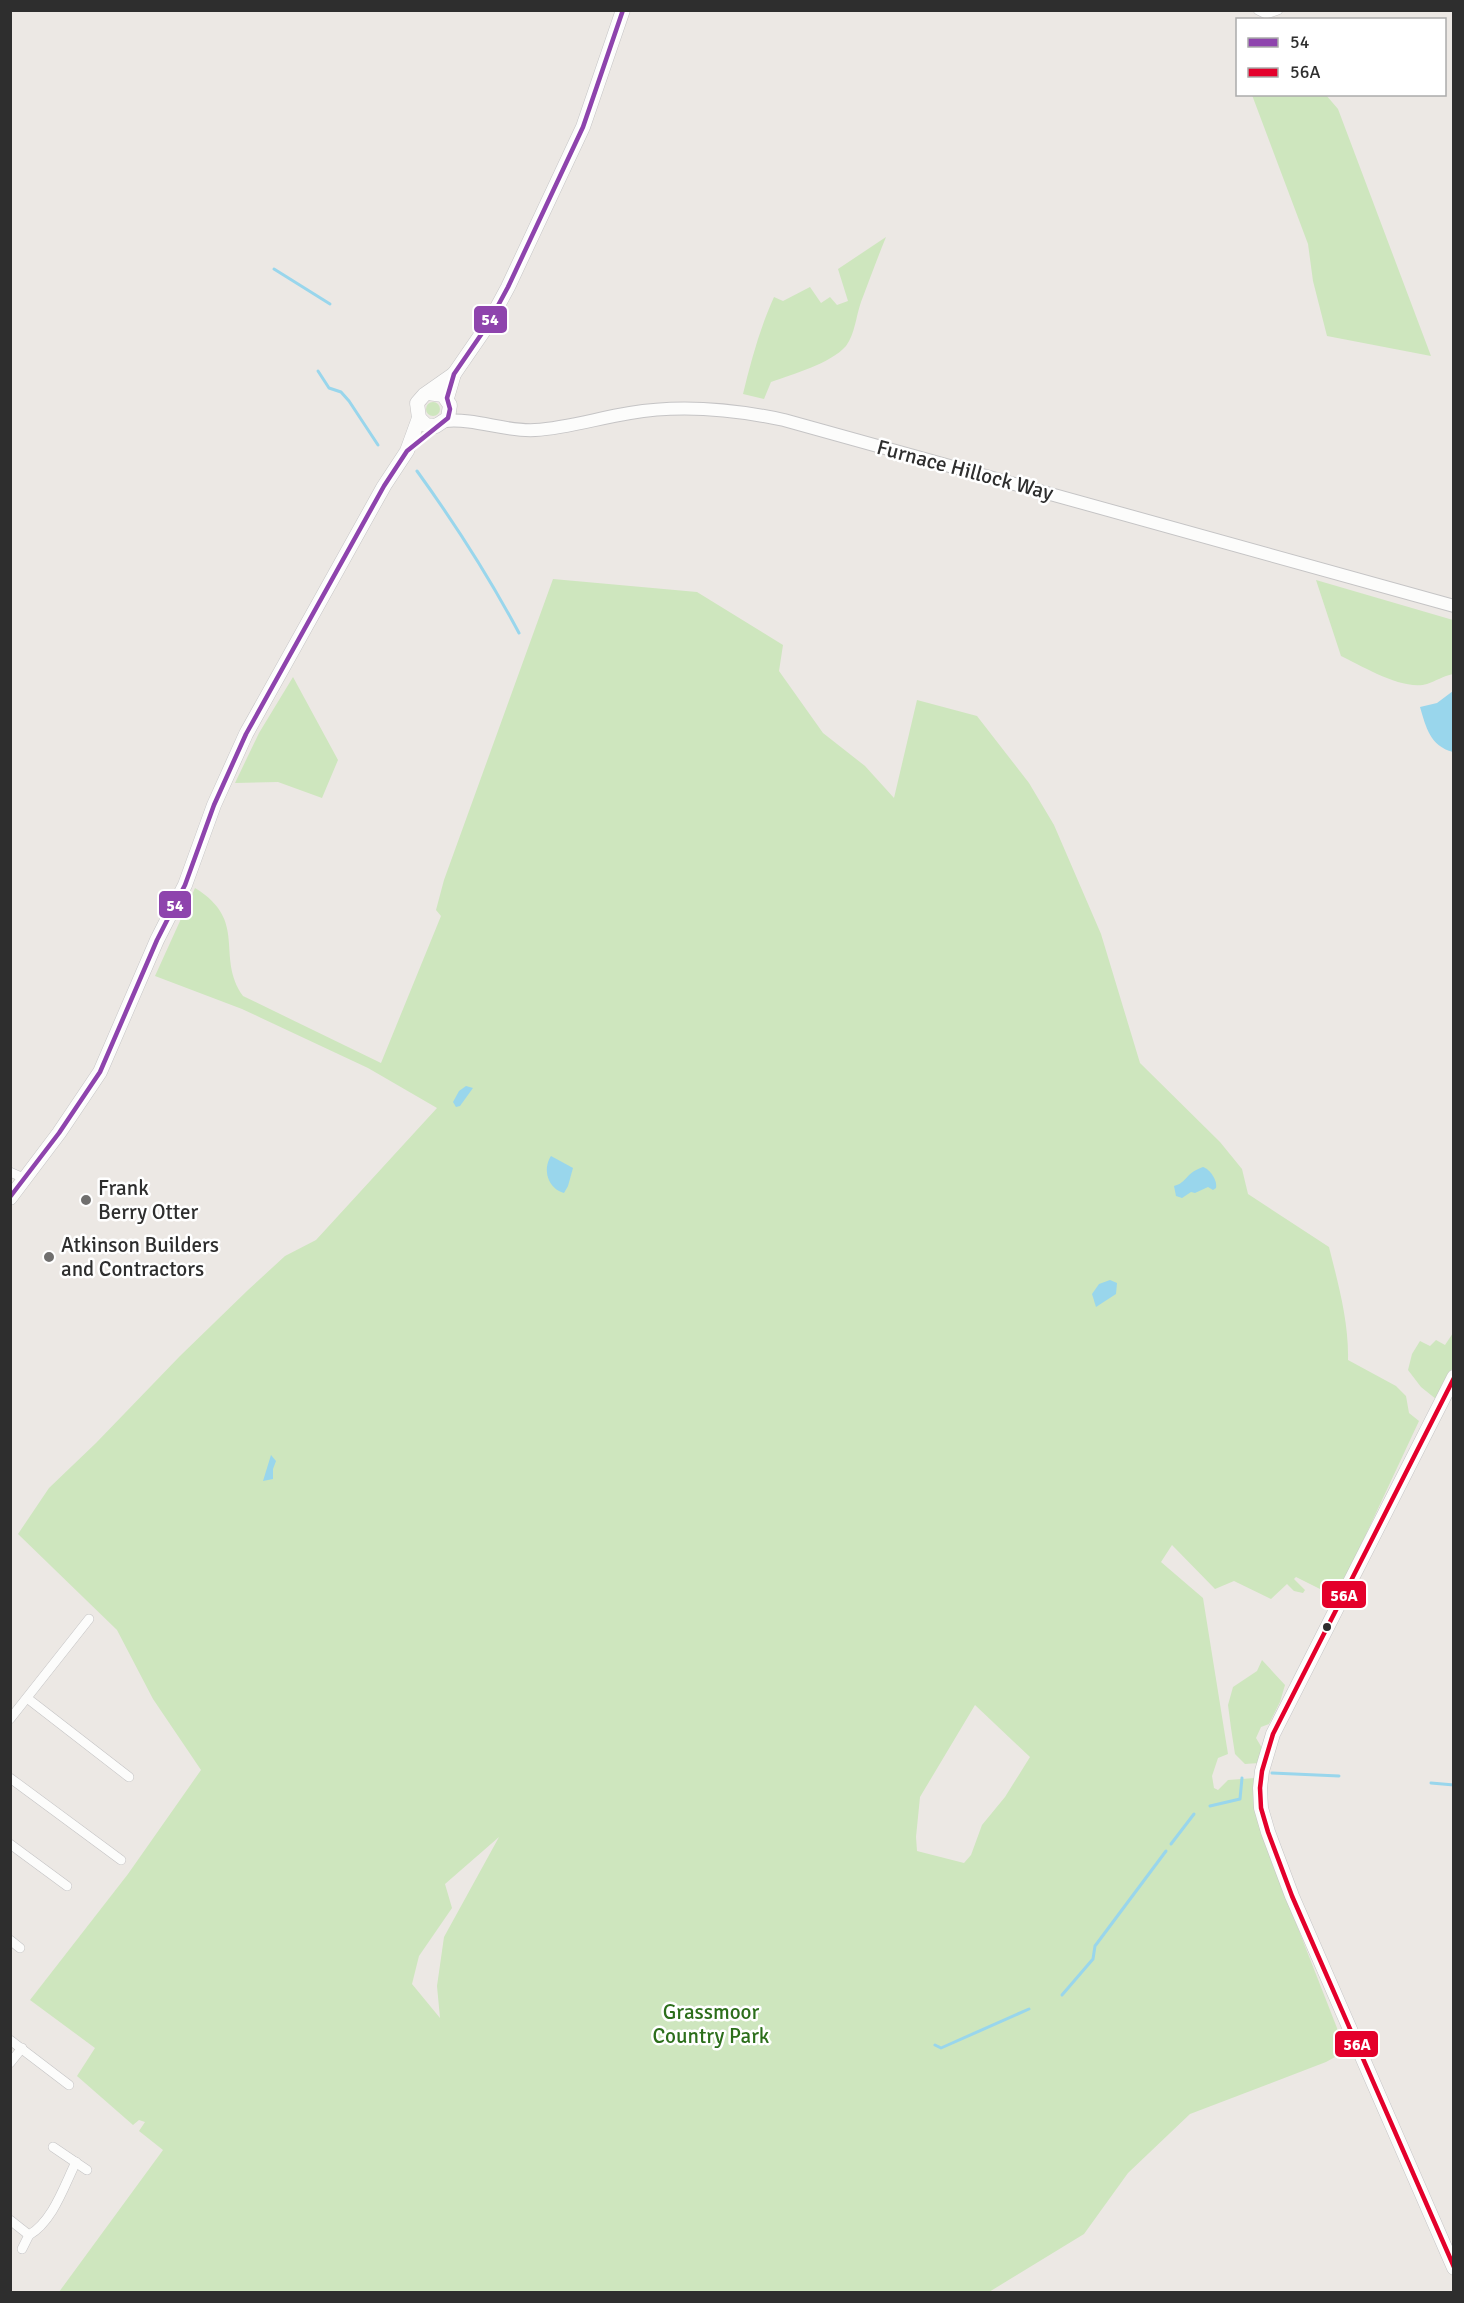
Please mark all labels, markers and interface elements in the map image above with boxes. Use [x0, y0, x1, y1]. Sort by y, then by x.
legend [1236, 18, 1446, 96]
text: 54 [1290, 31, 1310, 53]
text: 56A [1290, 61, 1320, 83]
line badge: 54 [473, 305, 508, 334]
text: 54 [481, 310, 499, 330]
street label: Furnace Hillock Way [874, 434, 1056, 506]
line badge: 54 [158, 890, 192, 919]
text: 54 [166, 896, 184, 916]
place label: Frank Berry Otter [98, 1175, 198, 1225]
marker: Frank Berry Otter [79, 1193, 93, 1207]
place label: Atkinson Builders and Contractors [61, 1232, 219, 1282]
marker: Atkinson Builders and Contractors [42, 1250, 56, 1264]
line badge: 56A [1321, 1580, 1367, 1609]
text: 56A [1330, 1586, 1359, 1606]
unlabelled marker [1321, 1621, 1333, 1633]
park label: Grassmoor Country Park [653, 1999, 770, 2049]
line badge: 56A [1334, 2030, 1379, 2058]
text: 56A [1343, 2035, 1372, 2055]

